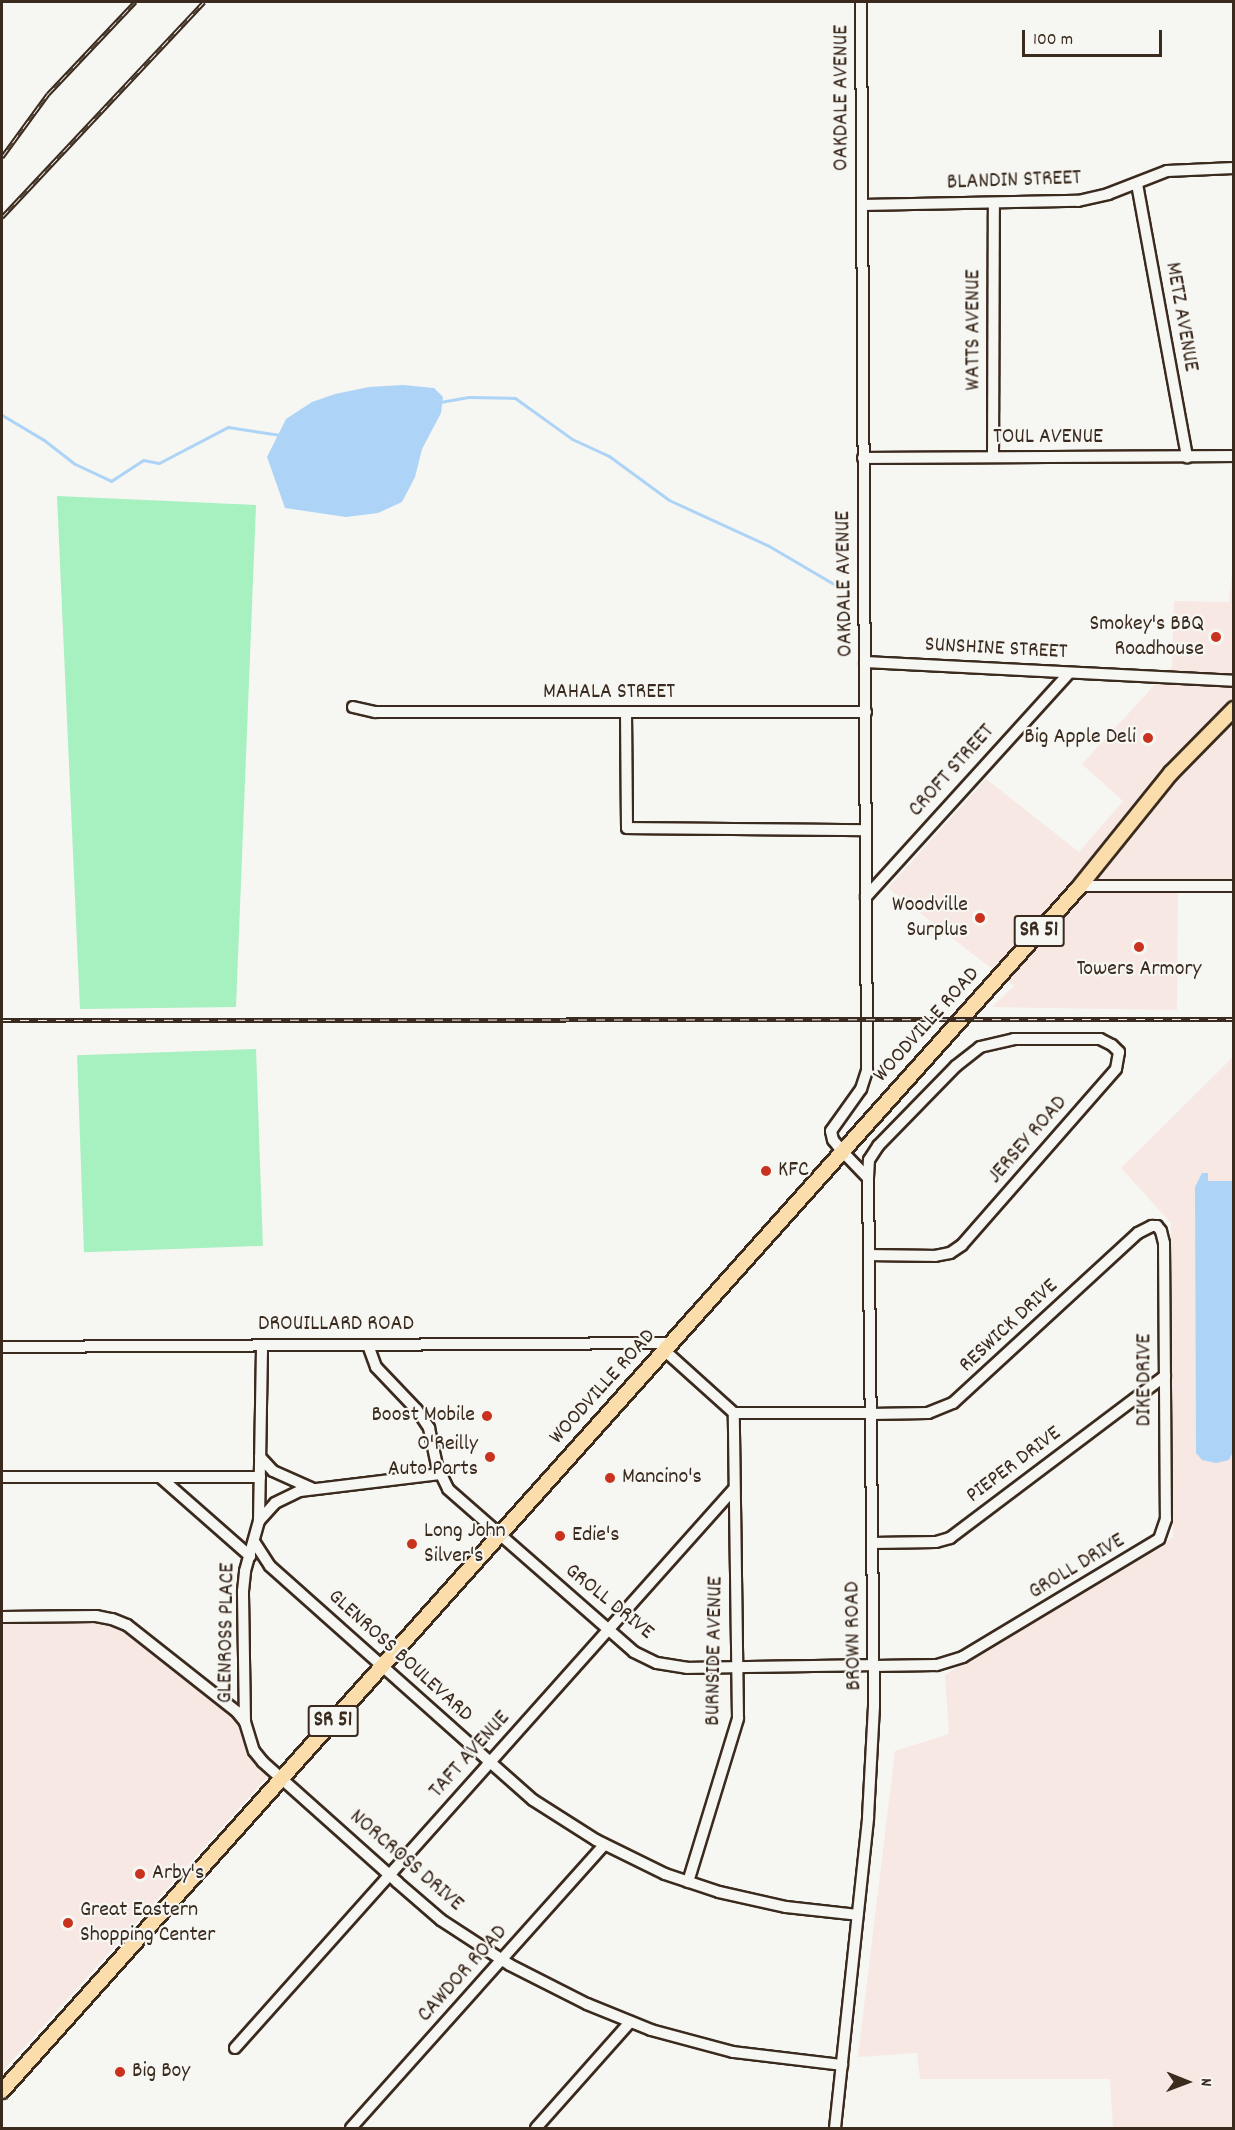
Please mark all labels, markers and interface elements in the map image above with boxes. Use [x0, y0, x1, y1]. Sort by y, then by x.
scale bar [1025, 18, 1164, 56]
street label: OAKDALE AVENUE [829, 25, 855, 171]
text: 100 m [1033, 28, 1073, 53]
street label: BLANDIN STREET [946, 165, 1082, 197]
street label: METZ AVENUE [1158, 260, 1204, 374]
street label: WATTS AVENUE [961, 269, 987, 391]
street label: TOUL AVENUE [993, 425, 1103, 451]
street label: OAKDALE AVENUE [831, 511, 859, 657]
place label: Smokey's BBQ Roadhouse [1089, 611, 1204, 662]
marker: Smokey's BBQ Roadhouse [1209, 630, 1223, 644]
street label: SUNSHINE STREET [924, 632, 1068, 666]
street label: MAHALA STREET [543, 680, 675, 706]
street label: CROFT STREET [903, 719, 1001, 823]
place label: Big Apple Deli [1024, 725, 1136, 751]
marker: Big Apple Deli [1141, 731, 1155, 745]
place label: Woodville Surplus [892, 892, 968, 944]
marker: Woodville Surplus [973, 911, 987, 925]
road number: SR 51 [1014, 913, 1064, 949]
marker: Towers Armory [1132, 940, 1146, 954]
place label: Towers Armory [1076, 957, 1202, 983]
street label: WOODVILLE ROAD [868, 962, 986, 1088]
street label: JERSEY ROAD [983, 1091, 1073, 1189]
place label: KFC [778, 1158, 809, 1184]
marker: KFC [759, 1164, 773, 1178]
street label: RESWICK DRIVE [954, 1274, 1064, 1378]
street label: DROUILLARD ROAD [258, 1312, 414, 1338]
street label: WOODVILLE ROAD [544, 1324, 662, 1450]
street label: DIKE DRIVE [1132, 1334, 1158, 1426]
place label: Boost Mobile [371, 1403, 475, 1429]
marker: Boost Mobile [480, 1409, 494, 1423]
street label: PIEPER DRIVE [961, 1421, 1067, 1509]
place label: O'Reilly Auto Parts [388, 1431, 478, 1482]
marker: O'Reilly Auto Parts [483, 1450, 497, 1464]
place label: Mancino's [622, 1465, 702, 1491]
marker: Mancino's [603, 1471, 617, 1485]
place label: Long John Silver's [424, 1518, 506, 1570]
place label: Edie's [572, 1523, 620, 1549]
street label: GROLL DRIVE [1024, 1528, 1130, 1606]
marker: Edie's [553, 1529, 567, 1543]
marker: Long John Silver's [405, 1537, 419, 1551]
street label: GROLL DRIVE [559, 1558, 659, 1646]
street label: GLENROSS PLACE [213, 1562, 241, 1704]
street label: BURNSIDE AVENUE [700, 1576, 730, 1726]
street label: BROWN ROAD [840, 1581, 868, 1691]
street label: GLENROSS BOULEVARD [322, 1584, 478, 1728]
road number: SR 51 [308, 1703, 358, 1739]
street label: TAFT AVENUE [424, 1706, 516, 1804]
street label: NORCROSS DRIVE [344, 1804, 468, 1918]
place label: Arby's [152, 1861, 204, 1887]
marker: Arby's [133, 1867, 147, 1881]
place label: Great Eastern Shopping Center [80, 1897, 215, 1948]
marker: Great Eastern Shopping Center [61, 1916, 75, 1930]
street label: CAWDOR ROAD [412, 1920, 514, 2028]
north arrow [1157, 2052, 1217, 2112]
place label: Big Boy [132, 2059, 190, 2085]
marker: Big Boy [113, 2065, 127, 2079]
text: N [1194, 2078, 1217, 2086]

